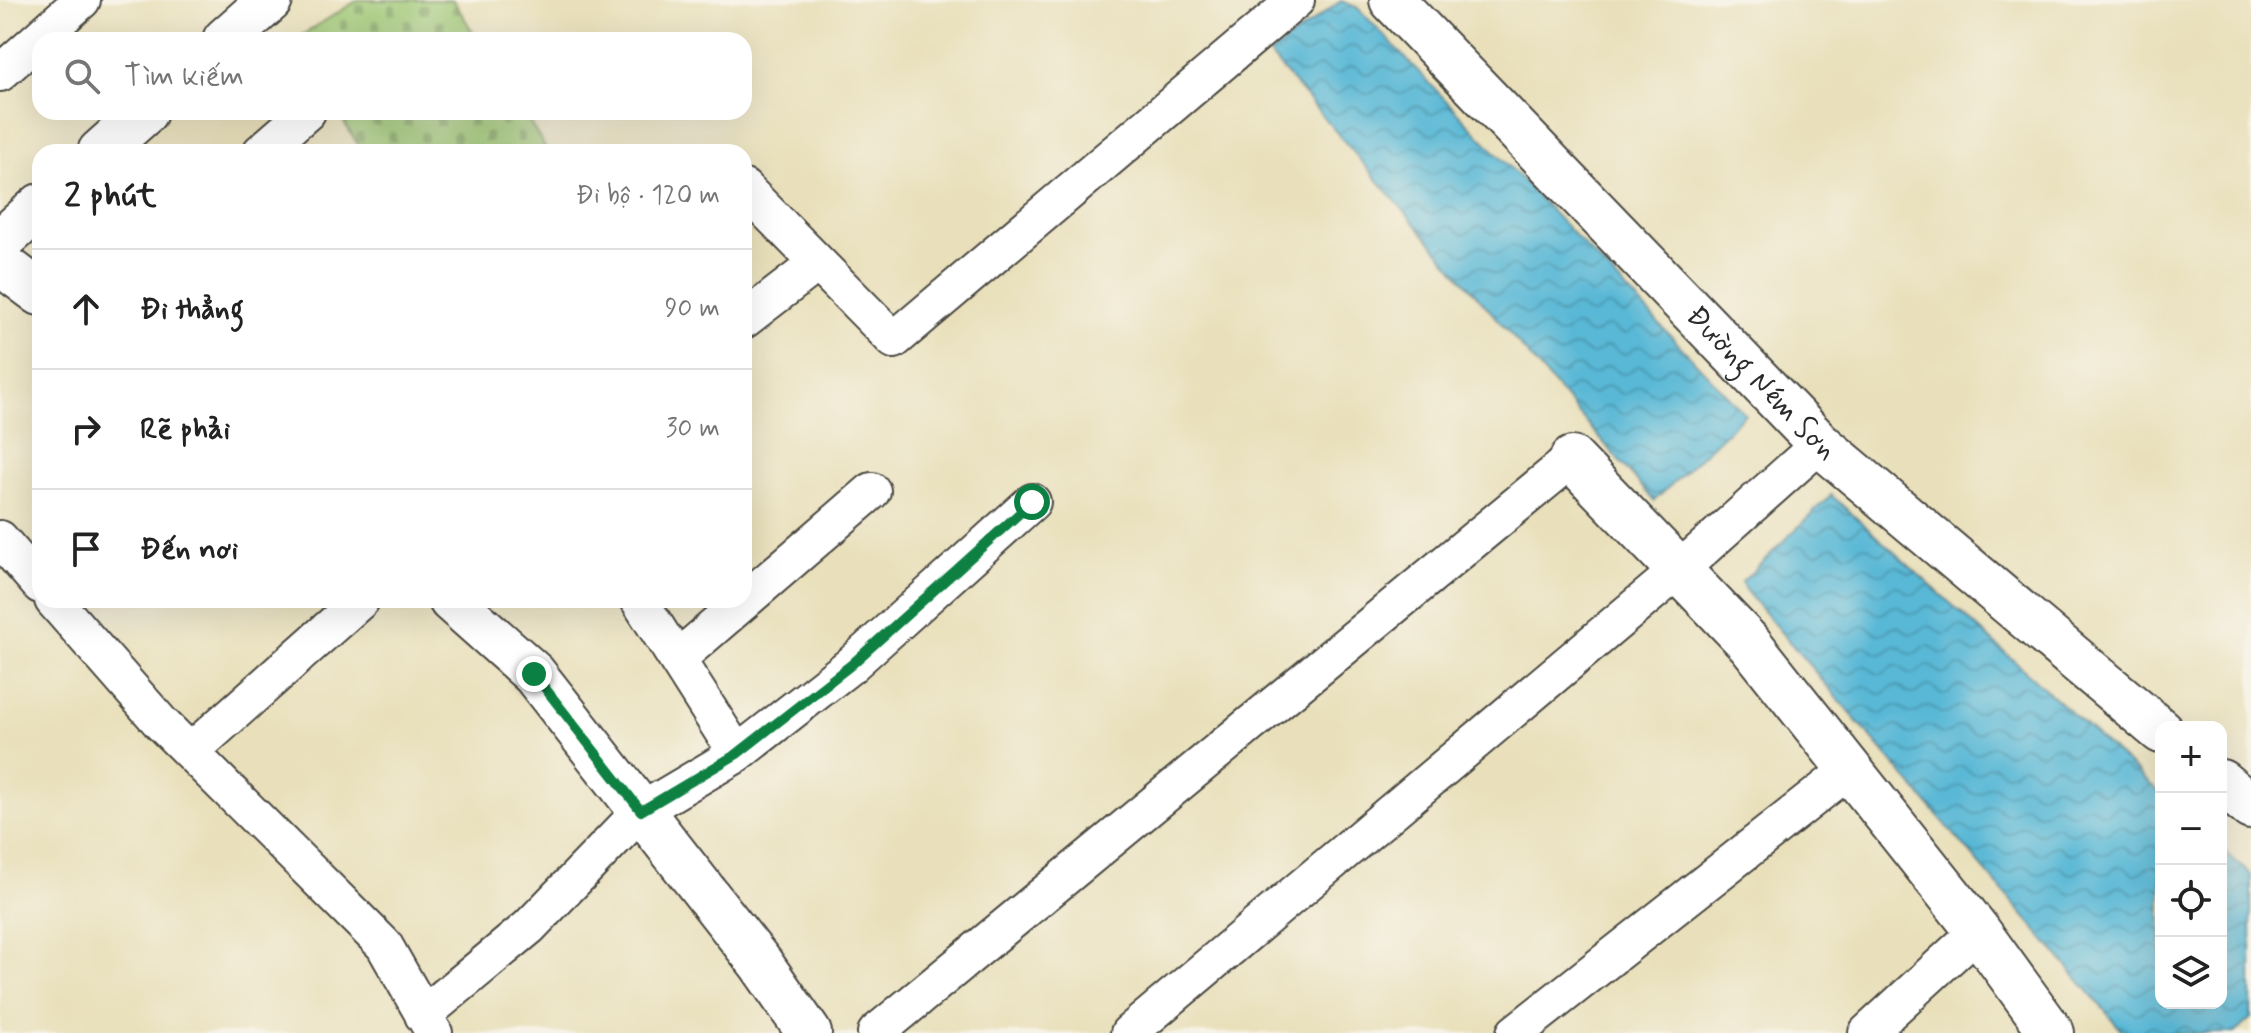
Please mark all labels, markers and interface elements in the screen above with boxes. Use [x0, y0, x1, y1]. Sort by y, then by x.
search box [32, 32, 752, 120]
icon: search [60, 54, 104, 98]
text: Tìm kiếm [124, 57, 244, 96]
text: 2 phút [64, 174, 157, 219]
text: Đi bộ · 120 m [576, 179, 720, 213]
icon: ahead [64, 287, 108, 331]
text: Đi thẳng [140, 290, 244, 329]
text: 90 m [665, 292, 720, 326]
street label: Đường Ném Sơn [1677, 297, 1845, 469]
icon: right [64, 407, 108, 451]
text: Rẽ phải [140, 410, 230, 449]
text: 30 m [666, 412, 720, 446]
route start [1014, 484, 1050, 520]
icon: arrive [64, 527, 108, 571]
text: Đến nơi [140, 530, 238, 569]
route end [516, 656, 552, 692]
map controls [2155, 721, 2227, 1009]
button: + [2155, 721, 2227, 793]
button: − [2155, 793, 2227, 865]
button: locate [2155, 865, 2227, 937]
button: layers [2155, 937, 2227, 1009]

